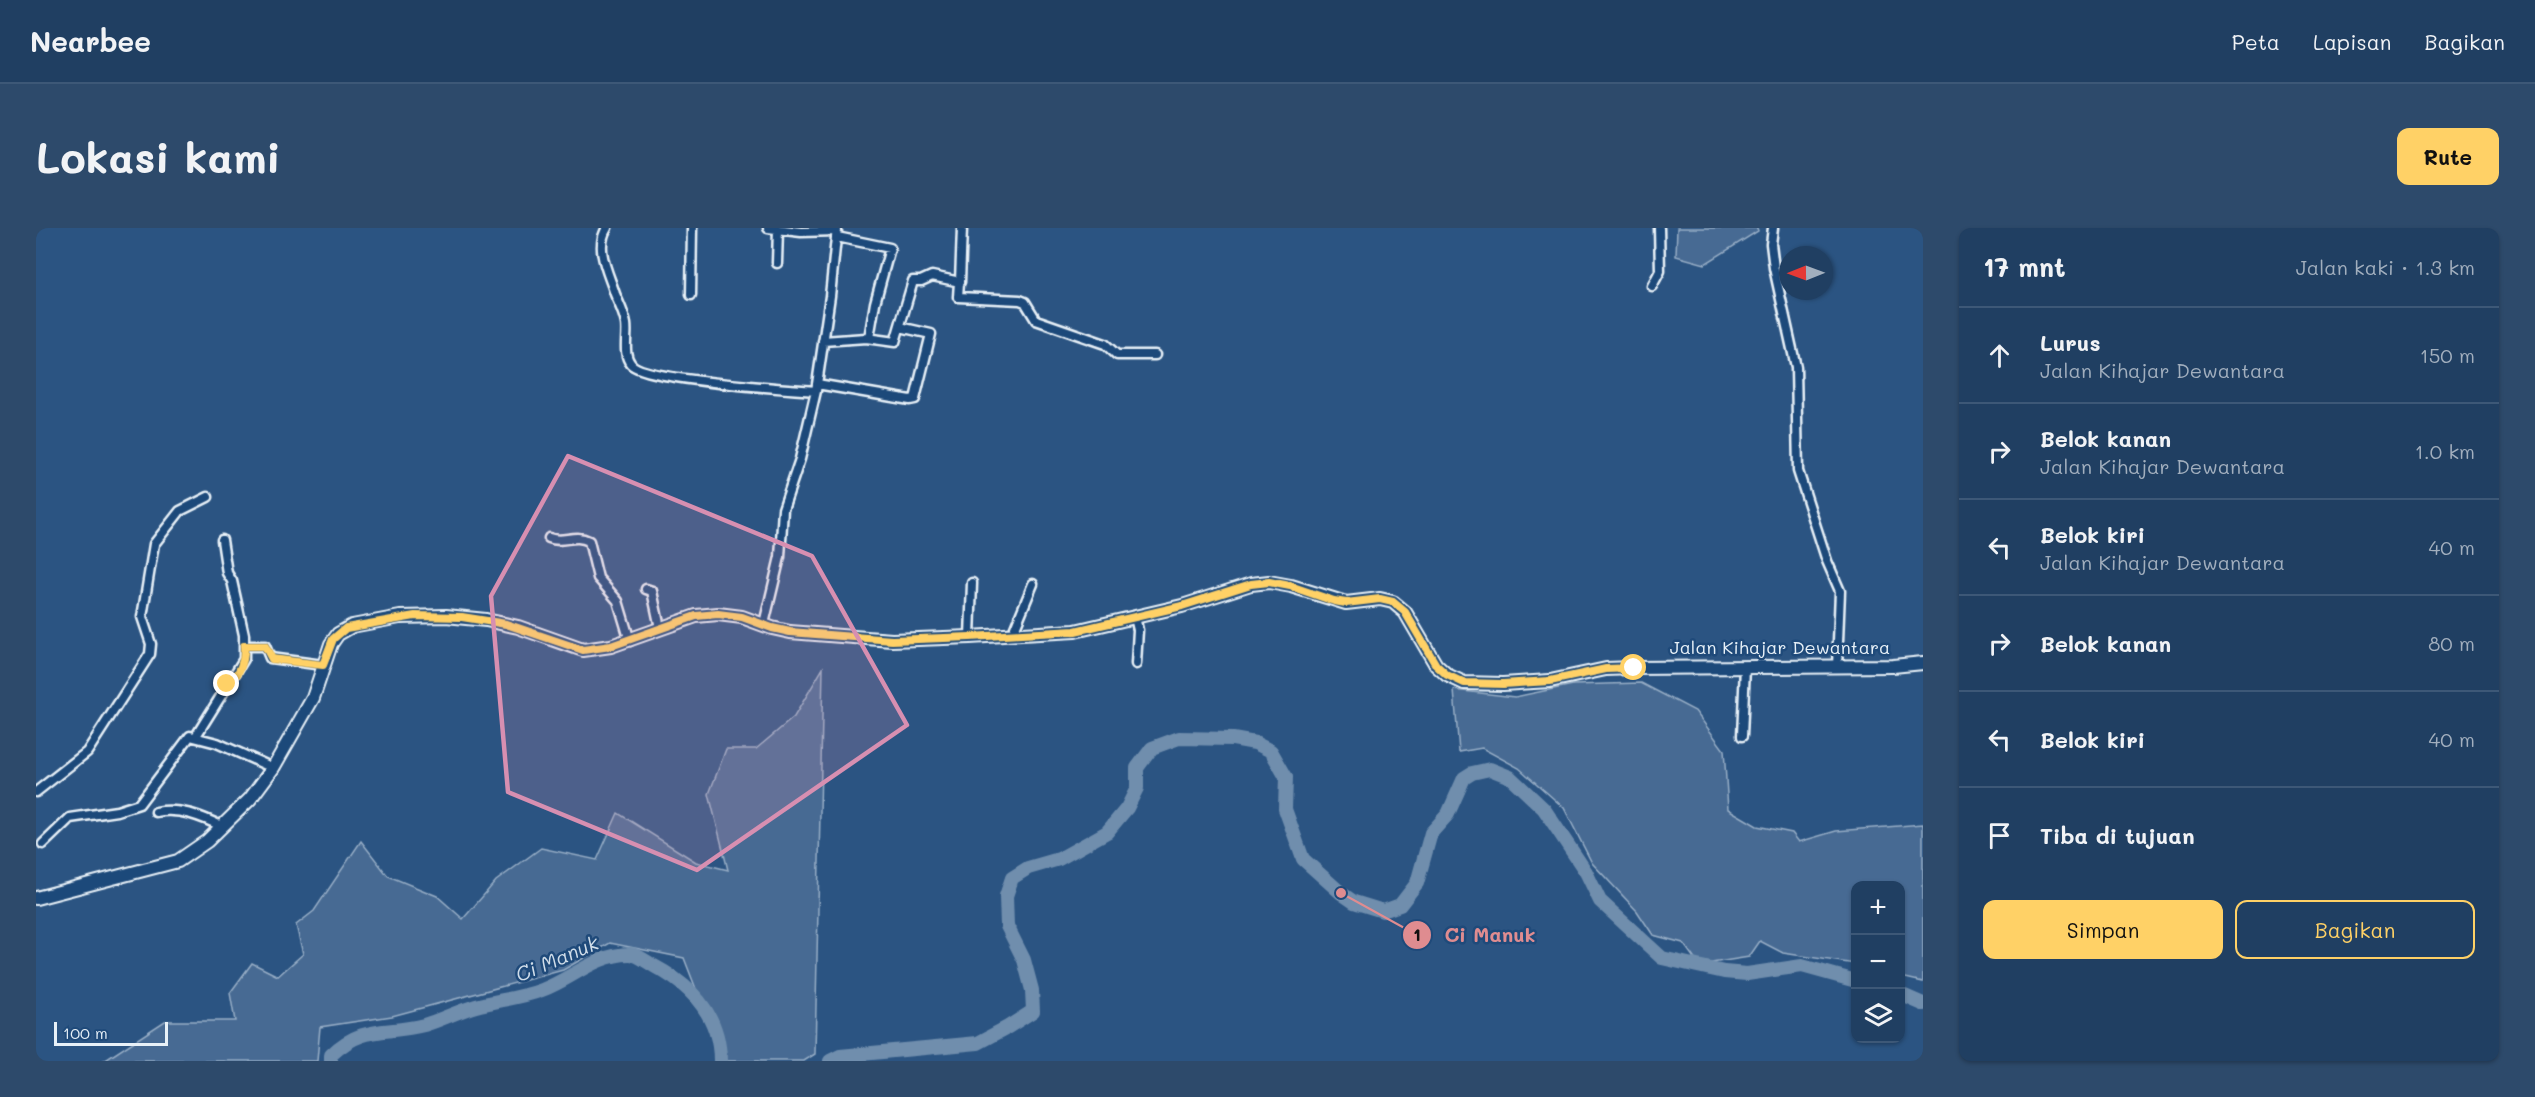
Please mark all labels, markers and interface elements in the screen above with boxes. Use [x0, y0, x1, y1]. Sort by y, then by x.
text: Nearbee [30, 23, 151, 59]
text: Peta [2232, 28, 2280, 55]
text: Lapisan [2313, 28, 2391, 55]
text: Bagikan [2424, 28, 2505, 55]
button: Rute [2397, 128, 2499, 185]
text: Lokasi kami [36, 129, 281, 184]
north arrow [1779, 246, 1833, 300]
text: 17 mnt [1983, 250, 2065, 284]
text: Jalan kaki · 1.3 km [2296, 254, 2475, 280]
text: Lurus [2040, 328, 2101, 357]
icon: ahead [1983, 339, 2016, 372]
text: 150 m [2420, 342, 2475, 368]
text: Jalan Kihajar Dewantara [2040, 357, 2285, 383]
text: Belok kanan [2040, 424, 2171, 453]
icon: right [1983, 435, 2016, 468]
text: 1.0 km [2415, 438, 2475, 464]
text: Jalan Kihajar Dewantara [2040, 453, 2285, 479]
text: Belok kiri [2040, 520, 2145, 549]
icon: left [1983, 531, 2016, 564]
text: 40 m [2429, 534, 2475, 560]
text: Jalan Kihajar Dewantara [2040, 549, 2285, 575]
icon: right [1983, 627, 2016, 660]
text: Belok kanan [2040, 629, 2171, 658]
text: 80 m [2428, 630, 2475, 656]
street label: Jalan Kihajar Dewantara [1670, 635, 1890, 659]
route start [1620, 654, 1646, 680]
route end [213, 670, 239, 696]
icon: left [1983, 723, 2016, 756]
text: Belok kiri [2040, 725, 2145, 754]
text: 40 m [2429, 726, 2475, 752]
icon: arrive [1983, 819, 2016, 852]
text: Tiba di tujuan [2040, 821, 2195, 850]
map controls [1851, 881, 1905, 1043]
button: + [1851, 881, 1905, 935]
button: Simpan [1983, 900, 2223, 959]
button: Bagikan [2235, 900, 2475, 959]
callout: Ci Manuk [1402, 916, 1547, 954]
text: Ci Manuk [1445, 921, 1535, 947]
text: 1 [1413, 922, 1421, 946]
water label: Ci Manuk [511, 929, 602, 987]
button: − [1851, 935, 1905, 989]
button: layers [1851, 989, 1905, 1043]
scale bar [54, 1019, 168, 1046]
text: 100 m [63, 1022, 108, 1043]

